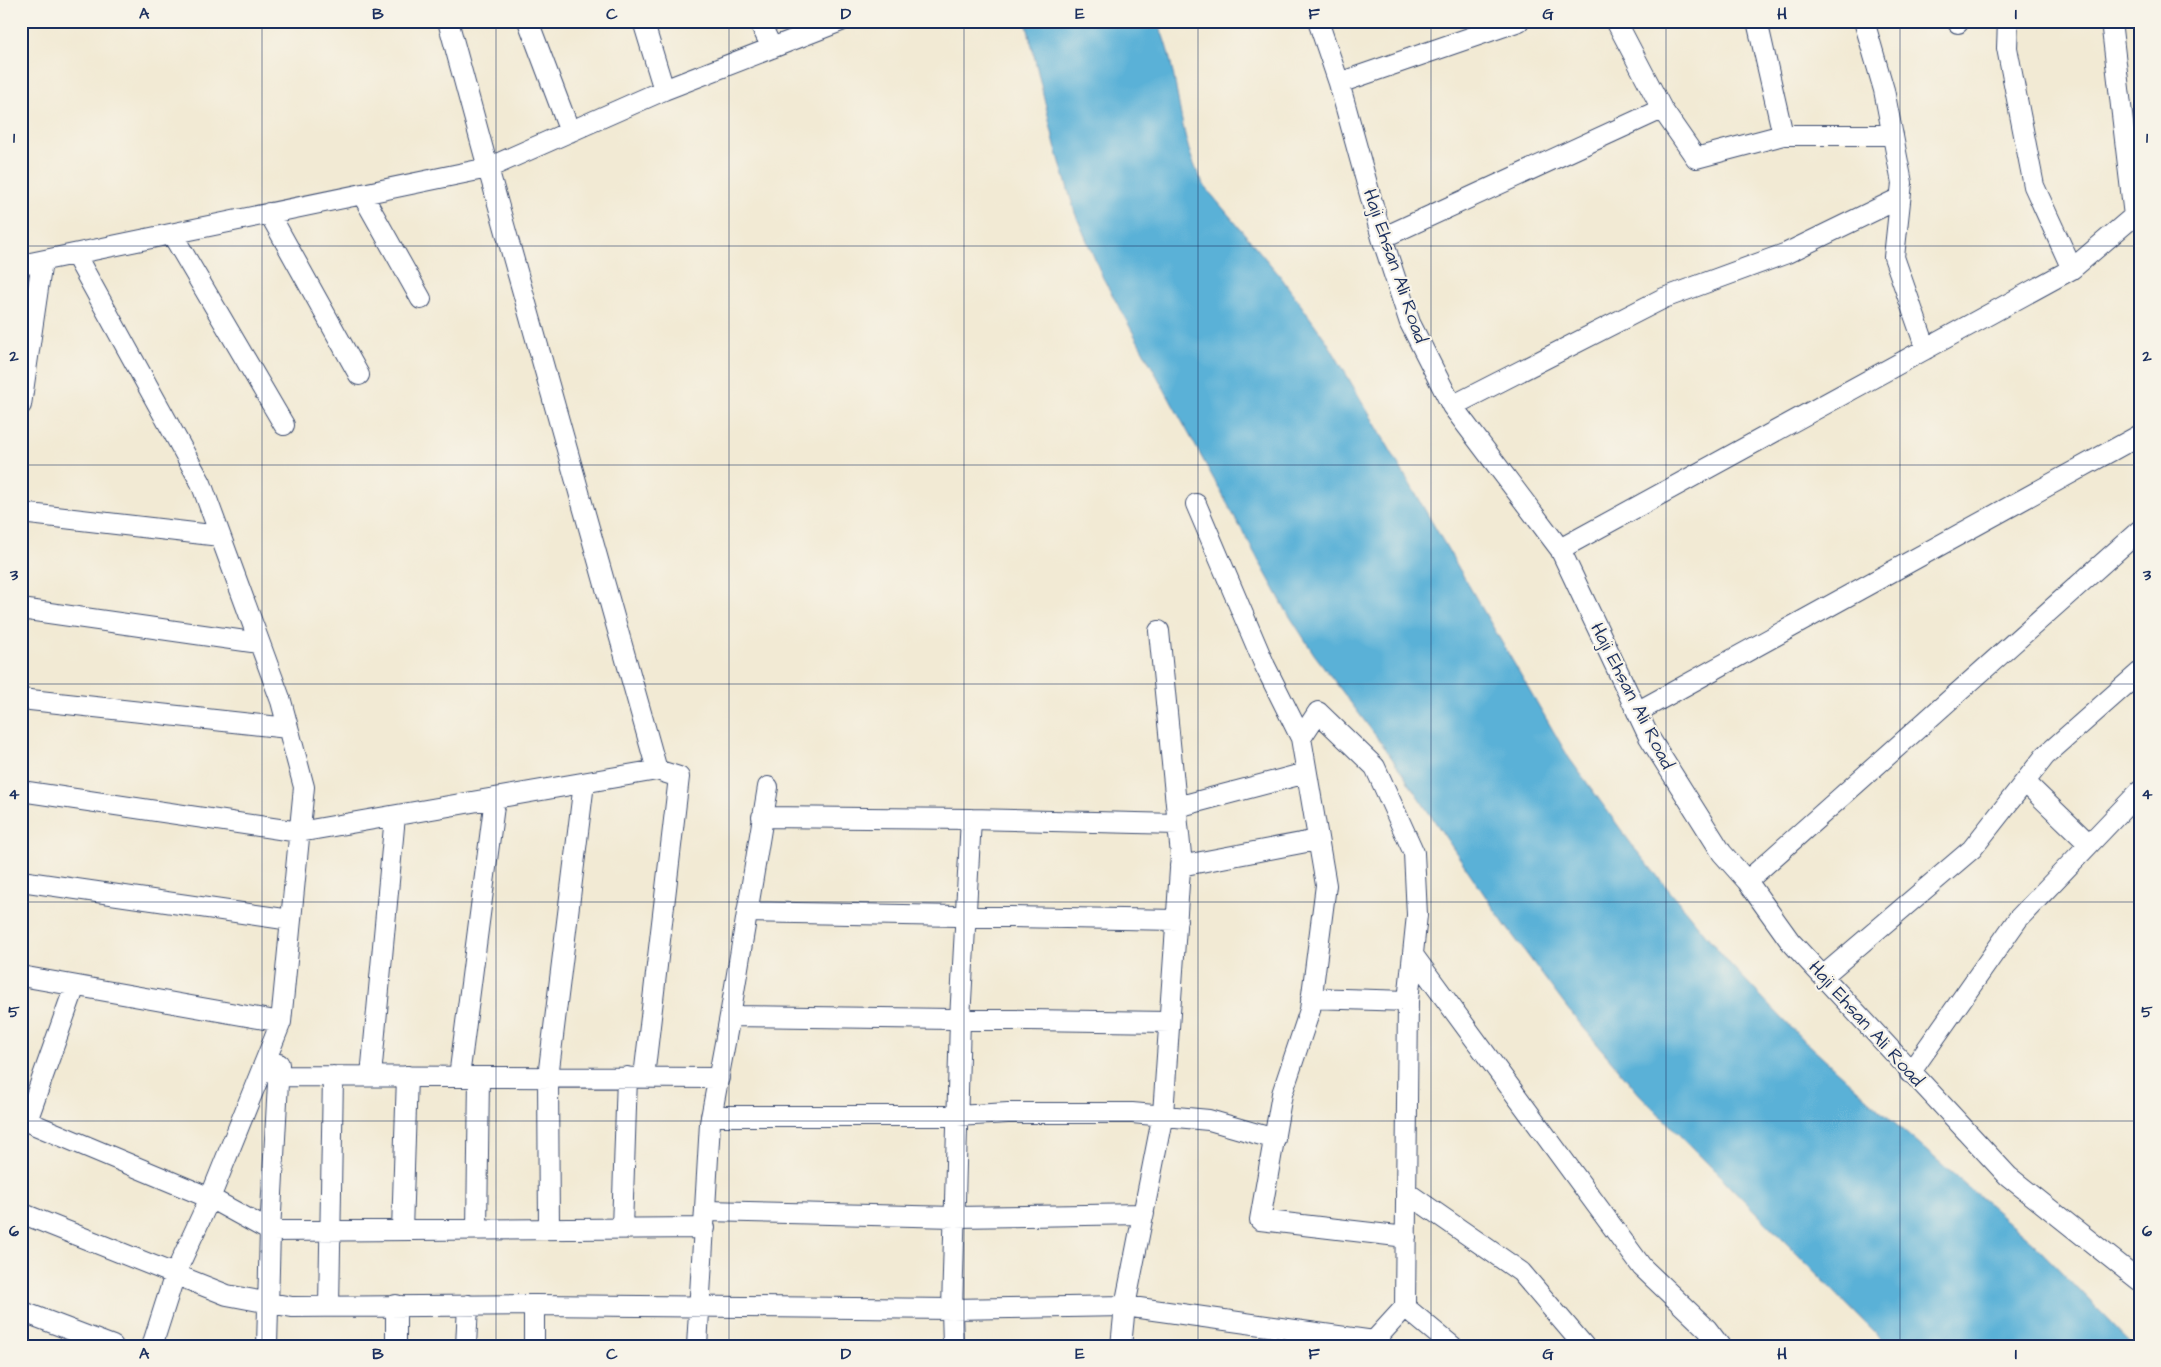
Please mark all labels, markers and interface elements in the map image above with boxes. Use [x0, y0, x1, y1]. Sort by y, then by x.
text: A [139, 3, 150, 25]
text: B [372, 3, 384, 25]
text: C [606, 3, 618, 25]
text: D [841, 3, 852, 25]
text: E [1075, 3, 1085, 25]
text: F [1308, 3, 1320, 25]
text: G [1542, 3, 1554, 25]
text: H [1777, 3, 1787, 25]
text: I [2015, 3, 2017, 25]
text: 1 [13, 127, 16, 149]
text: 1 [2146, 127, 2149, 149]
street label: Haji Ehsan Ali Road [1356, 185, 1434, 347]
text: 2 [8, 345, 19, 367]
text: 2 [2141, 345, 2152, 367]
text: 3 [9, 564, 19, 586]
text: 3 [2142, 564, 2152, 586]
street label: Haji Ehsan Ali Road [1583, 618, 1681, 774]
text: 4 [9, 783, 20, 805]
text: 4 [2142, 783, 2153, 805]
street label: Haji Ehsan Ali Road [1802, 955, 1930, 1093]
text: 5 [8, 1001, 20, 1023]
text: 5 [2141, 1001, 2153, 1023]
text: 6 [9, 1220, 19, 1242]
text: 6 [2142, 1220, 2152, 1242]
text: A [139, 1343, 150, 1365]
text: B [372, 1343, 384, 1365]
text: C [606, 1343, 618, 1365]
text: D [841, 1343, 852, 1365]
text: E [1075, 1343, 1085, 1365]
text: F [1308, 1343, 1320, 1365]
text: G [1542, 1343, 1554, 1365]
text: H [1777, 1343, 1787, 1365]
text: I [2015, 1343, 2017, 1365]

